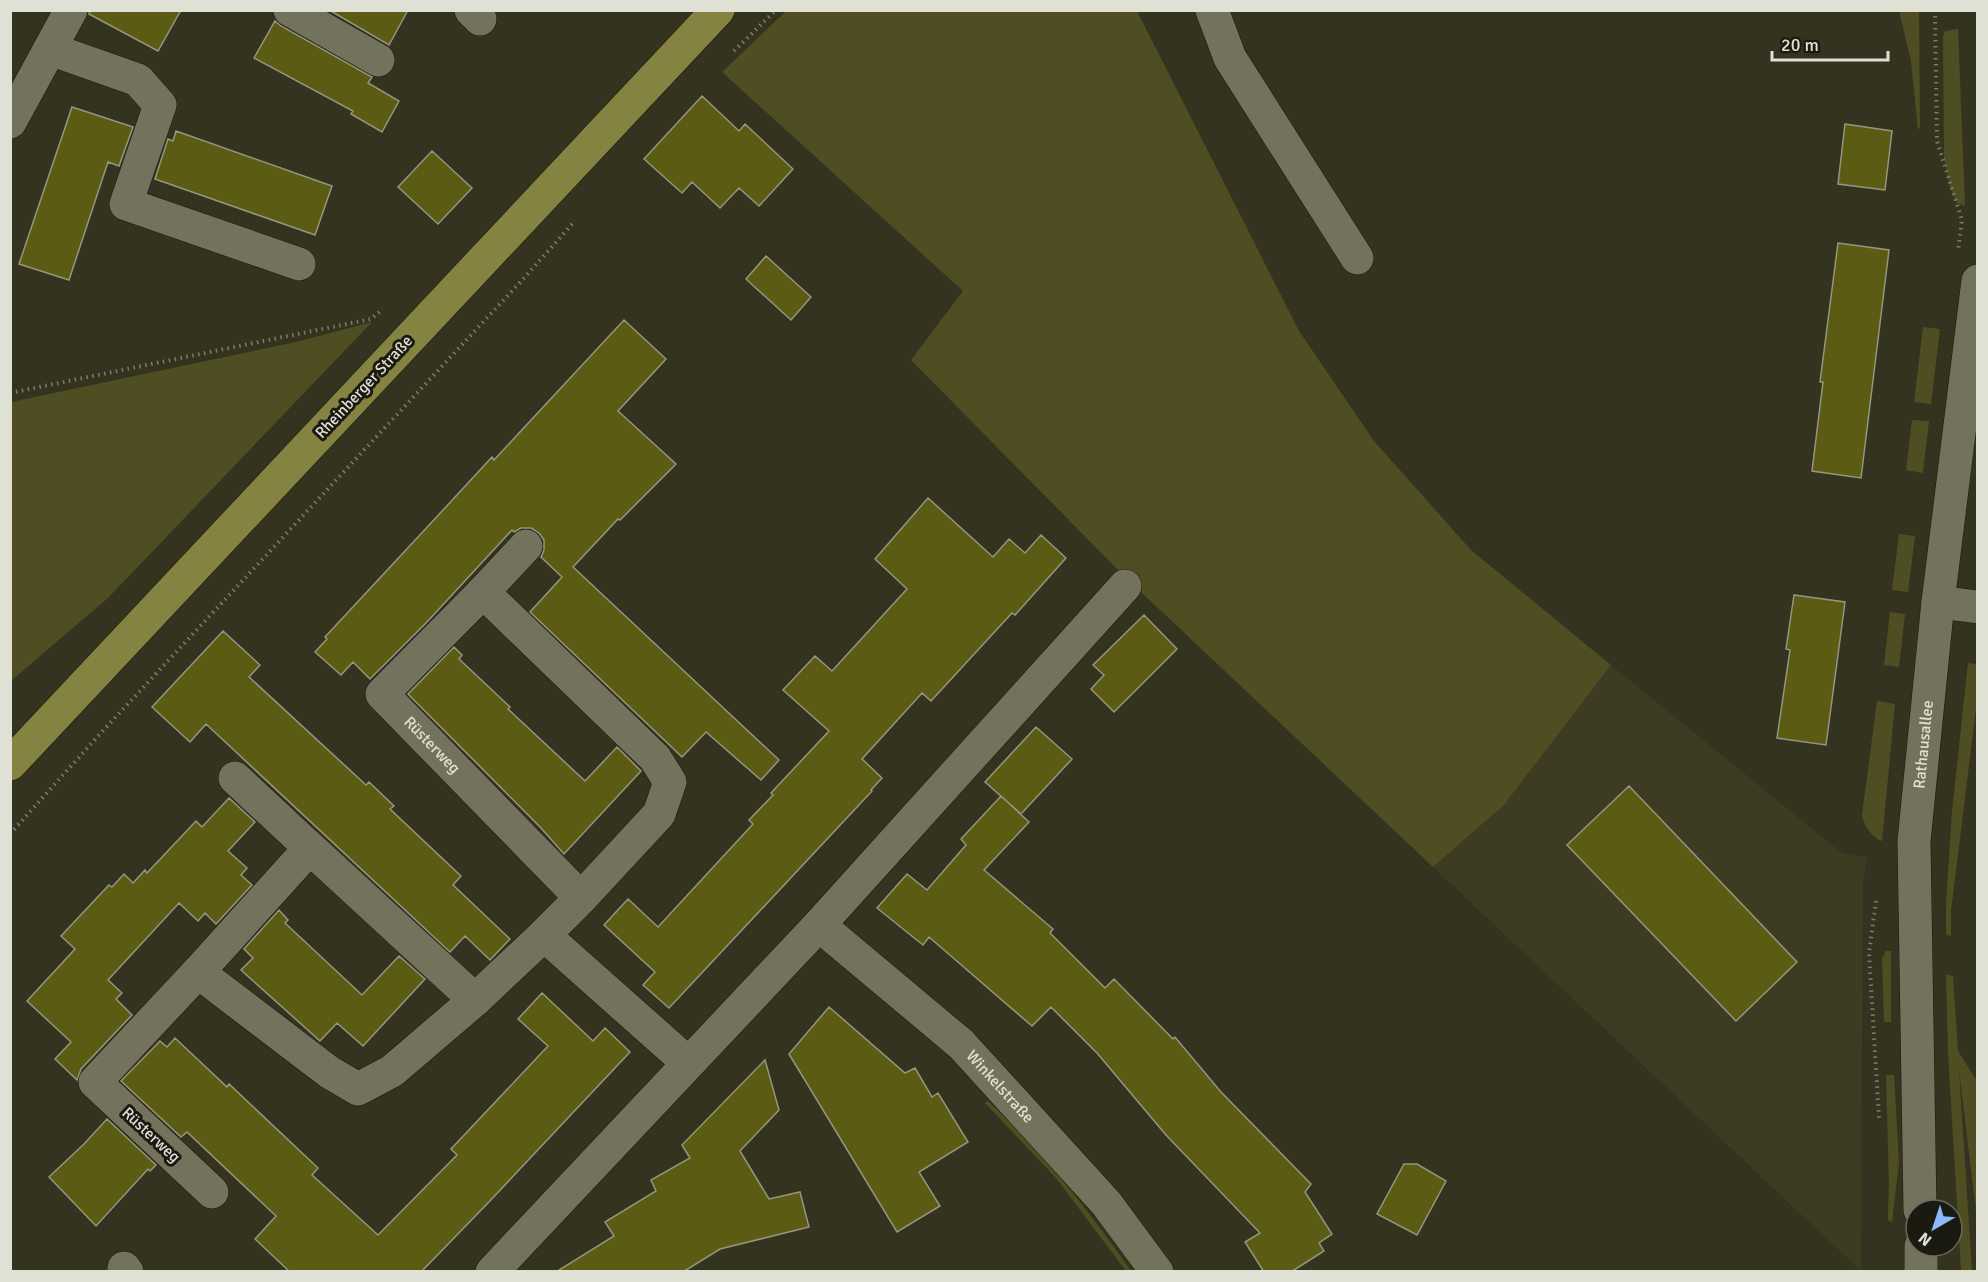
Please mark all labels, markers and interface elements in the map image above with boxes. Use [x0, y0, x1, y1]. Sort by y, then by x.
scale bar [1772, 24, 1888, 62]
text: 20 m [1781, 34, 1819, 56]
street label: Rheinberger Straße [311, 331, 417, 443]
street label: Rathausallee [1909, 699, 1938, 790]
street label: Rüsterweg [399, 712, 464, 778]
street label: Winkelstraße [962, 1046, 1038, 1127]
street label: Rüsterweg [118, 1103, 184, 1167]
north arrow [1904, 1198, 1964, 1258]
text: N [1915, 1228, 1936, 1250]

